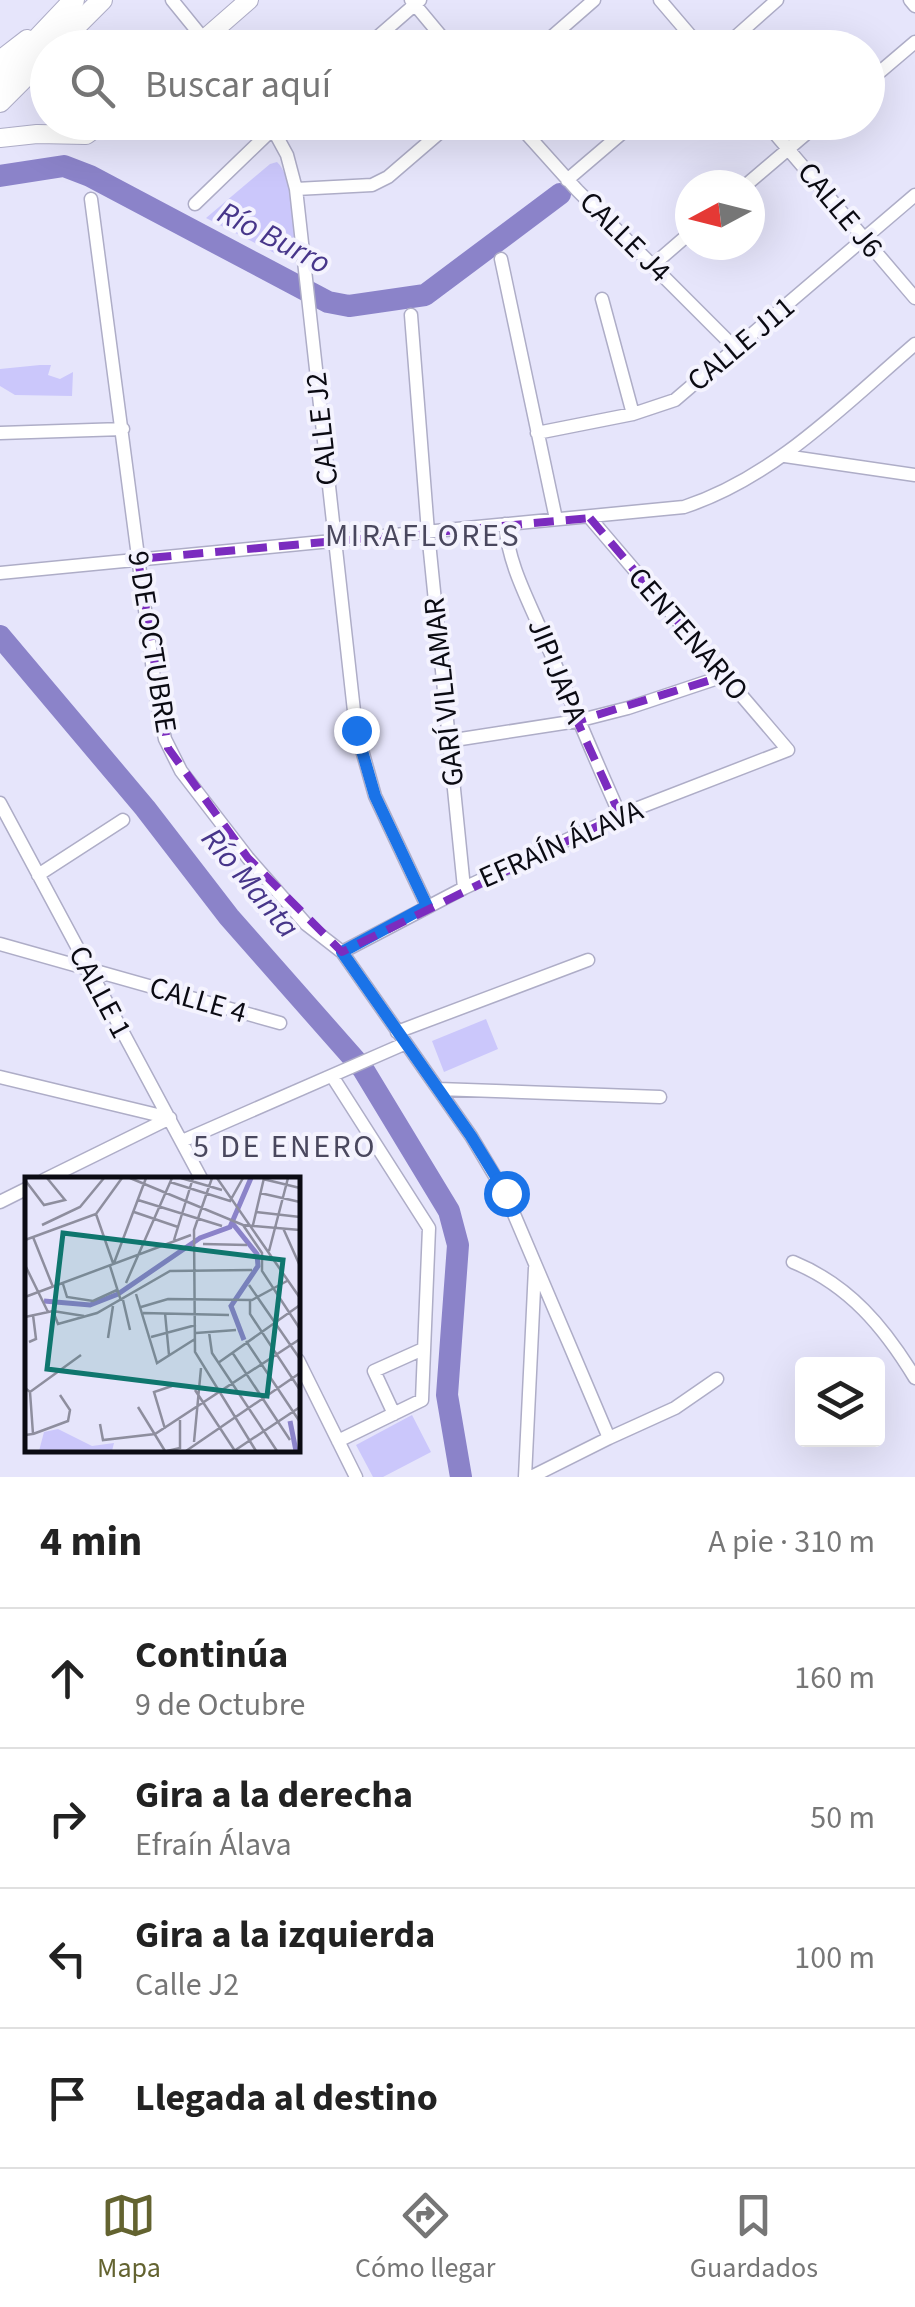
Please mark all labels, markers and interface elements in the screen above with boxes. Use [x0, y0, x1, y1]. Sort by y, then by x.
search box [30, 30, 885, 140]
icon: search [65, 58, 120, 113]
text: Buscar aquí [145, 58, 331, 112]
street label: CALLE J6 [787, 153, 893, 267]
north arrow [675, 170, 765, 260]
street label: CALLE J4 [570, 182, 680, 292]
water label: Río Burro [210, 190, 338, 286]
street label: CALLE J11 [678, 286, 804, 402]
street label: CALLE J2 [295, 370, 349, 488]
district label: MIRAFLORES [325, 513, 521, 559]
street label: 9 DE OCTUBRE [116, 548, 188, 736]
street label: CENTENARIO [618, 558, 758, 710]
street label: GARÍ VILLAMAR [413, 595, 475, 789]
street label: JIPIJAPA [517, 612, 598, 731]
route end [334, 708, 380, 754]
street label: EFRAÍN ÁLAVA [472, 788, 650, 899]
water label: Río Manta [190, 818, 310, 948]
street label: CALLE 1 [58, 938, 142, 1046]
street label: CALLE 4 [144, 966, 252, 1034]
district label: 5 DE ENERO [193, 1124, 377, 1170]
route start [484, 1171, 530, 1217]
inset map [25, 1177, 300, 1452]
map controls [795, 1357, 885, 1447]
button: layers [795, 1357, 885, 1447]
text: 4 min [40, 1512, 142, 1572]
text: A pie · 310 m [708, 1519, 875, 1565]
text: Continúa [135, 1628, 288, 1682]
icon: ahead [40, 1651, 95, 1706]
text: 160 m [794, 1655, 875, 1701]
text: 9 de Octubre [135, 1682, 305, 1728]
text: Gira a la derecha [135, 1768, 413, 1822]
icon: right [40, 1791, 95, 1846]
text: 50 m [810, 1795, 875, 1841]
text: Efraín Álava [135, 1822, 292, 1868]
text: Gira a la izquierda [135, 1908, 435, 1962]
icon: left [40, 1931, 95, 1986]
text: 100 m [794, 1935, 875, 1981]
text: Calle J2 [135, 1962, 239, 2008]
icon: arrive [40, 2071, 95, 2126]
text: Llegada al destino [135, 2071, 438, 2125]
tab: Mapa [97, 2188, 161, 2288]
tab: Cómo llegar [355, 2188, 496, 2288]
tab: Guardados [690, 2188, 818, 2288]

